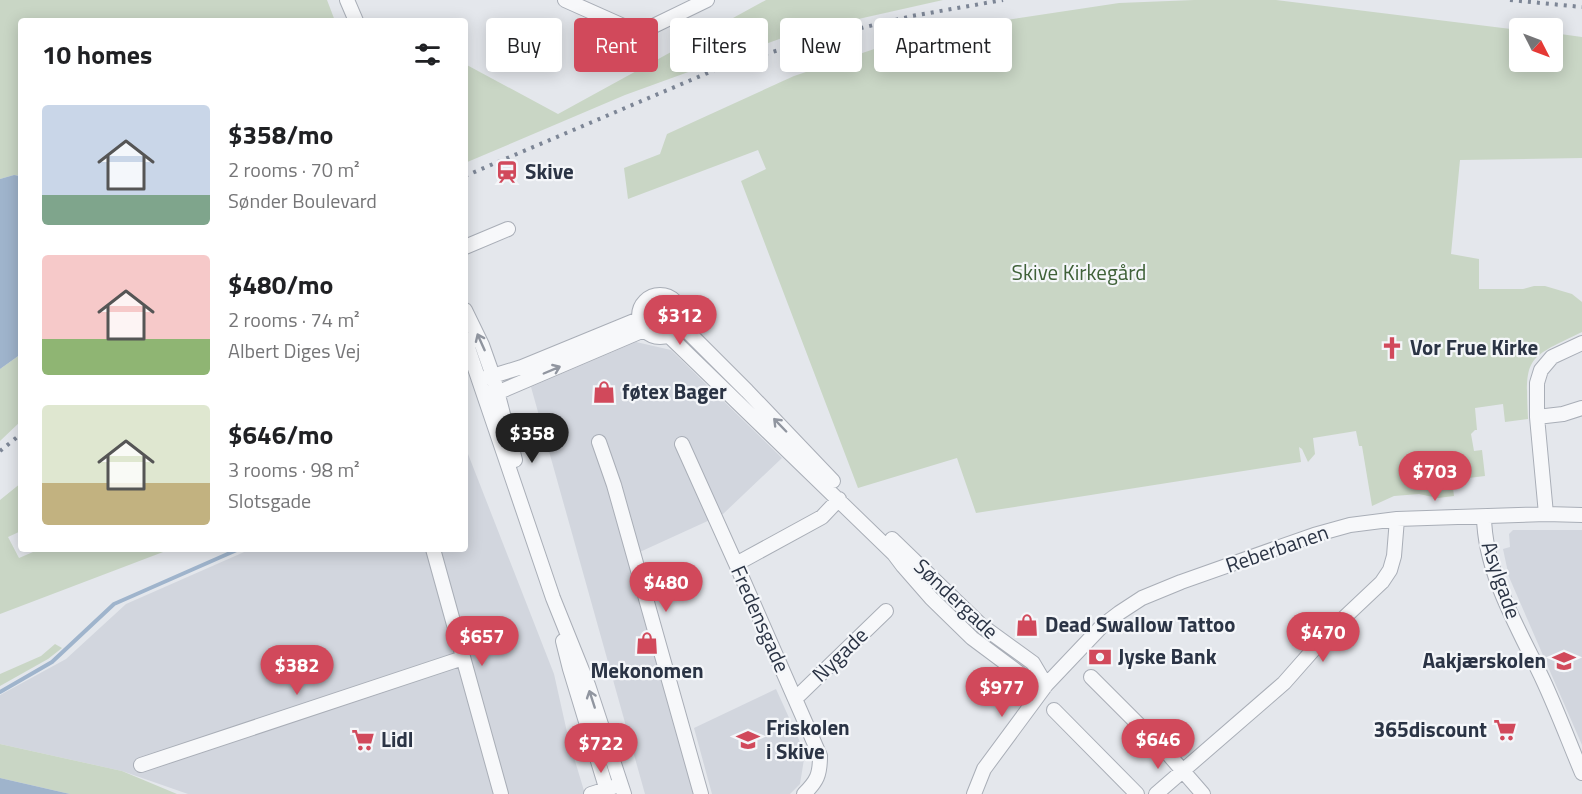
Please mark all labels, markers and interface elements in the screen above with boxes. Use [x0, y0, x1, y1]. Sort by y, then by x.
chip: Buy [486, 18, 562, 72]
chip: Rent [574, 18, 658, 72]
chip: Filters [670, 18, 768, 72]
chip: New [780, 18, 862, 72]
chip: Apartment [874, 18, 1012, 72]
north arrow [1509, 18, 1563, 72]
map controls [1509, 18, 1563, 72]
text: 10 homes [42, 35, 152, 74]
icon: filters [411, 38, 444, 71]
text: $358/mo [228, 115, 333, 154]
icon: home [90, 129, 162, 201]
text: 2 rooms · 70 m² [228, 154, 360, 185]
place label: Skive [525, 155, 574, 187]
station icon: Skive [494, 159, 520, 185]
text: Sønder Boulevard [228, 185, 377, 216]
park label: Skive Kirkegård [1012, 256, 1146, 288]
text: $480/mo [228, 265, 333, 304]
icon: home [90, 279, 162, 351]
pin: $312 [644, 295, 716, 346]
text: $312 [658, 299, 702, 330]
text: 2 rooms · 74 m² [228, 304, 360, 335]
place label: Vor Frue Kirke [1410, 331, 1538, 363]
one-way arrow [474, 333, 485, 351]
text: Albert Diges Vej [228, 335, 360, 366]
church icon: Vor Frue Kirke [1379, 335, 1405, 361]
one-way arrow [542, 364, 561, 375]
place label: føtex Bager [622, 375, 727, 407]
shop icon: føtex Bager [591, 379, 617, 405]
pin: $358 [496, 413, 568, 464]
text: $646/mo [228, 415, 333, 454]
text: $358 [510, 417, 554, 448]
one-way arrow [772, 418, 787, 433]
icon: home [90, 429, 162, 501]
pin: $703 [1399, 451, 1471, 502]
text: 3 rooms · 98 m² [228, 454, 360, 485]
text: $703 [1413, 455, 1457, 486]
text: Slotsgade [228, 485, 311, 516]
street label: Reberbanen [1221, 516, 1332, 581]
street label: Asylgade [1474, 537, 1530, 623]
street label: Søndergade [907, 551, 1006, 646]
street label: Fredensgade [723, 560, 799, 677]
pin: $480 [630, 562, 702, 613]
text: $480 [644, 566, 688, 597]
place label: Dead Swallow Tattoo [1045, 608, 1235, 640]
shop icon: Dead Swallow Tattoo [1014, 612, 1040, 638]
pin: $470 [1287, 612, 1359, 663]
pin: $657 [446, 616, 518, 667]
text: $470 [1301, 616, 1345, 647]
street label: Nygade [804, 619, 875, 689]
text: $657 [460, 620, 504, 651]
shop icon: Mekonomen [634, 630, 660, 656]
place label: Jyske Bank [1118, 640, 1217, 672]
bank icon: Jyske Bank [1087, 644, 1113, 670]
place label: Aakjærskolen [1422, 644, 1546, 676]
pin: $382 [261, 645, 333, 696]
school or university icon: Aakjærskolen [1551, 648, 1577, 674]
text: $382 [275, 649, 319, 680]
place label: Mekonomen [590, 654, 704, 686]
pin: $977 [966, 667, 1038, 718]
text: $977 [980, 671, 1024, 702]
one-way arrow [586, 690, 597, 709]
place label: Friskolen i Skive [766, 711, 850, 767]
place label: 365discount [1374, 713, 1487, 745]
supermarket icon: 365discount [1492, 717, 1518, 743]
pin: $646 [1122, 719, 1194, 770]
place label: Lidl [381, 723, 414, 755]
pin: $722 [565, 723, 637, 774]
text: $646 [1136, 723, 1180, 754]
supermarket icon: Lidl [350, 727, 376, 753]
text: $722 [579, 727, 623, 758]
school or university icon: Friskolen i Skive [735, 727, 761, 753]

